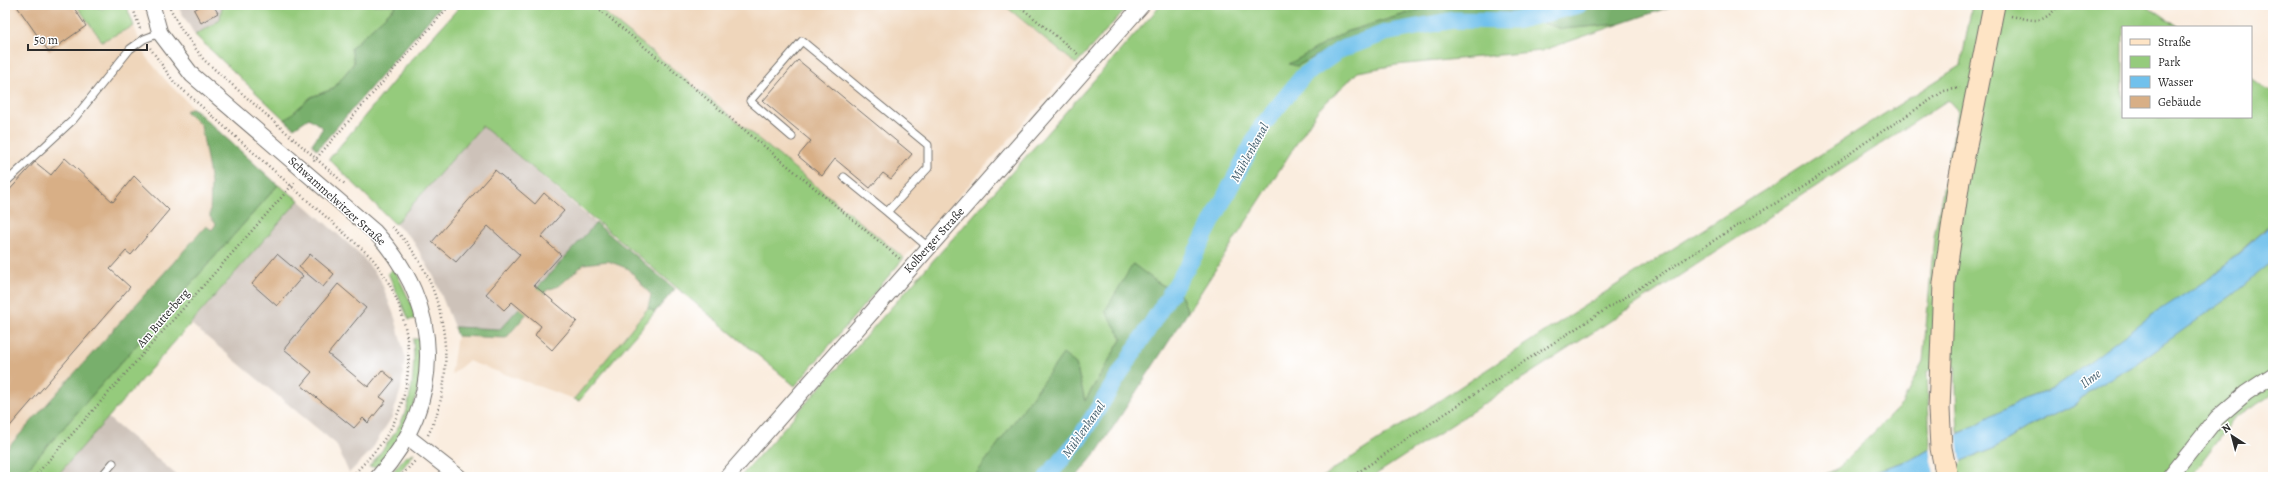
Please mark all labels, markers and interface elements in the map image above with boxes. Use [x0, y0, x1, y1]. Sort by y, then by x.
scale bar [28, 26, 147, 52]
legend [2122, 26, 2252, 118]
text: 50 m [34, 32, 58, 48]
text: Straße [2158, 34, 2191, 50]
text: Park [2158, 54, 2181, 70]
text: Wasser [2157, 74, 2194, 90]
text: Gebäude [2158, 94, 2201, 110]
water label: Mühlenkanal [1226, 119, 1273, 185]
street label: Schwammelwitzer Straße [285, 153, 389, 249]
street label: Kolberger Straße [900, 204, 968, 276]
street label: Am Butterberg [132, 285, 193, 351]
water label: Ilme [2076, 365, 2104, 392]
water label: Mühlenkanal [1058, 397, 1109, 461]
north arrow [2212, 416, 2252, 456]
text: N [2219, 420, 2234, 437]

